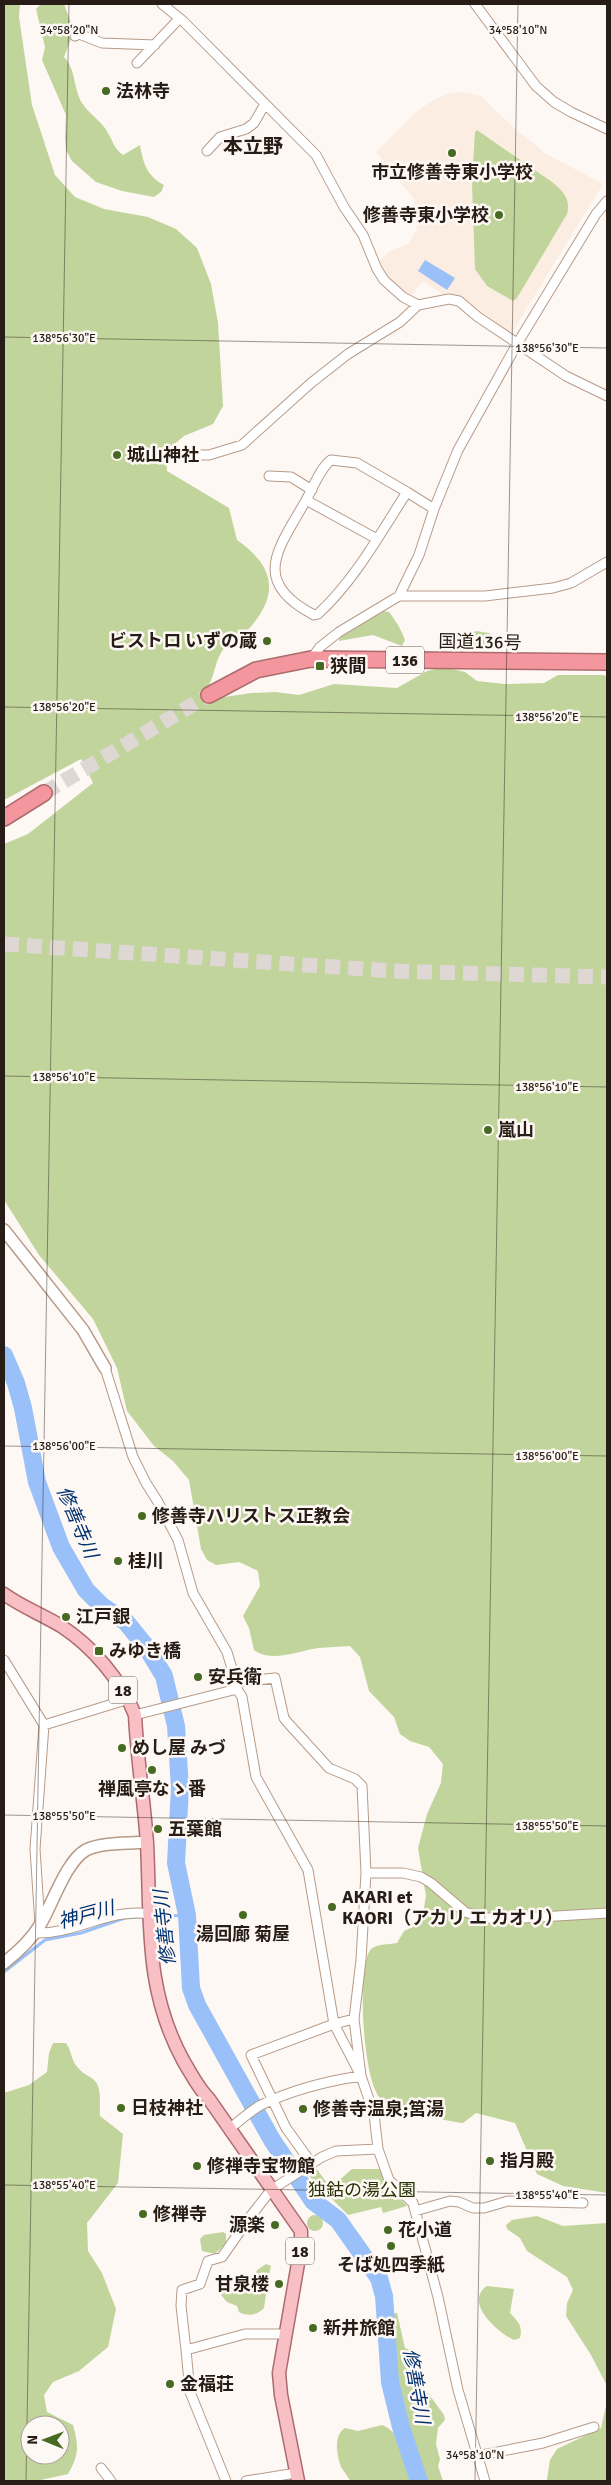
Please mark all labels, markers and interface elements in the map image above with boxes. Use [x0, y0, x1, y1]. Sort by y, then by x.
text: 34°58'20"N [40, 23, 98, 38]
text: 34°58'10"N [489, 23, 547, 38]
place label: 法林寺 [116, 80, 170, 102]
marker: 法林寺 [100, 85, 112, 97]
district label: 本立野 [223, 134, 283, 159]
marker: 市立修善寺東小学校 [446, 147, 458, 159]
place label: 市立修善寺東小学校 [371, 161, 533, 183]
place label: 修善寺東小学校 [362, 204, 489, 226]
marker: 修善寺東小学校 [493, 209, 505, 221]
text: 138°56'30"E [32, 331, 96, 346]
text: 138°56'30"E [515, 341, 579, 356]
place label: 城山神社 [127, 444, 199, 466]
marker: 城山神社 [111, 449, 123, 461]
place label: ビストロ いずの蔵 [109, 630, 257, 652]
street label: 国道136号 [438, 630, 522, 654]
marker: ビストロ いずの蔵 [261, 635, 273, 647]
road number: 136 [386, 646, 424, 674]
place label: 狭間 [330, 655, 366, 677]
marker: 狭間 [314, 660, 326, 672]
text: 138°56'20"E [32, 700, 96, 715]
text: 138°56'20"E [515, 710, 579, 725]
text: 138°56'10"E [32, 1070, 96, 1085]
text: 138°56'10"E [515, 1080, 579, 1095]
place label: 嵐山 [498, 1119, 534, 1141]
marker: 嵐山 [482, 1124, 494, 1136]
text: 138°56'00"E [32, 1439, 96, 1454]
text: 138°56'00"E [515, 1449, 579, 1464]
water label: 修善寺川 [51, 1483, 104, 1564]
place label: 修善寺ハリストス正教会 [151, 1505, 350, 1527]
marker: 修善寺ハリストス正教会 [136, 1510, 148, 1522]
place label: 桂川 [128, 1550, 164, 1572]
marker: 桂川 [112, 1555, 124, 1567]
place label: 江戸銀 [76, 1606, 131, 1628]
marker: 江戸銀 [60, 1611, 72, 1623]
place label: みゆき橋 [109, 1640, 181, 1662]
marker: みゆき橋 [93, 1645, 105, 1657]
place label: 安兵衛 [208, 1666, 262, 1688]
marker: 安兵衛 [192, 1671, 204, 1683]
road number: 18 [109, 1676, 137, 1704]
place label: めし屋 みづ [132, 1737, 226, 1759]
marker: めし屋 みづ [116, 1742, 128, 1754]
marker: 禅風亭なゝ番 [146, 1764, 158, 1776]
place label: 禅風亭なゝ番 [98, 1778, 206, 1800]
text: 138°55'50"E [32, 1809, 96, 1824]
place label: 五葉館 [168, 1818, 222, 1840]
text: 138°55'50"E [515, 1819, 579, 1834]
marker: 五葉館 [152, 1823, 164, 1835]
place label: AKARI et KAORI（アカリ エ カオリ） [342, 1886, 563, 1929]
water label: 修善寺川 [149, 1887, 181, 1967]
water label: 神戸川 [56, 1895, 119, 1934]
marker: AKARI et KAORI（アカリ エ カオリ） [326, 1901, 338, 1913]
marker: 湯回廊 菊屋 [237, 1909, 249, 1921]
place label: 湯回廊 菊屋 [196, 1923, 290, 1945]
place label: 日枝神社 [131, 2097, 203, 2119]
place label: 修善寺温泉;筥湯 [312, 2098, 444, 2120]
marker: 日枝神社 [115, 2102, 127, 2114]
marker: 修善寺温泉;筥湯 [297, 2103, 309, 2115]
place label: 指月殿 [500, 2150, 554, 2172]
place label: 修禅寺宝物館 [206, 2155, 315, 2177]
marker: 指月殿 [484, 2155, 496, 2167]
marker: 修禅寺宝物館 [191, 2160, 203, 2172]
text: 138°55'40"E [32, 2178, 96, 2193]
park label: 独鈷の湯公園 [308, 2179, 416, 2201]
text: 138°55'40"E [515, 2188, 579, 2203]
place label: 修禅寺 [152, 2203, 207, 2225]
marker: 修禅寺 [137, 2208, 149, 2220]
place label: 源楽 [229, 2214, 265, 2236]
marker: 源楽 [269, 2219, 281, 2231]
place label: 花小道 [398, 2219, 452, 2241]
marker: 花小道 [382, 2224, 394, 2236]
road number: 18 [286, 2238, 314, 2264]
marker: そば処四季紙 [385, 2240, 397, 2252]
place label: そば処四季紙 [337, 2254, 445, 2276]
place label: 甘泉楼 [215, 2273, 269, 2295]
marker: 甘泉楼 [273, 2278, 285, 2290]
place label: 新井旅館 [323, 2317, 395, 2339]
marker: 新井旅館 [307, 2322, 319, 2334]
water label: 修善寺川 [398, 2347, 435, 2428]
place label: 金福荘 [180, 2373, 234, 2395]
marker: 金福荘 [164, 2378, 176, 2390]
north arrow [20, 2415, 70, 2465]
text: N [24, 2435, 41, 2445]
text: 34°58'10"N [446, 2448, 504, 2463]

